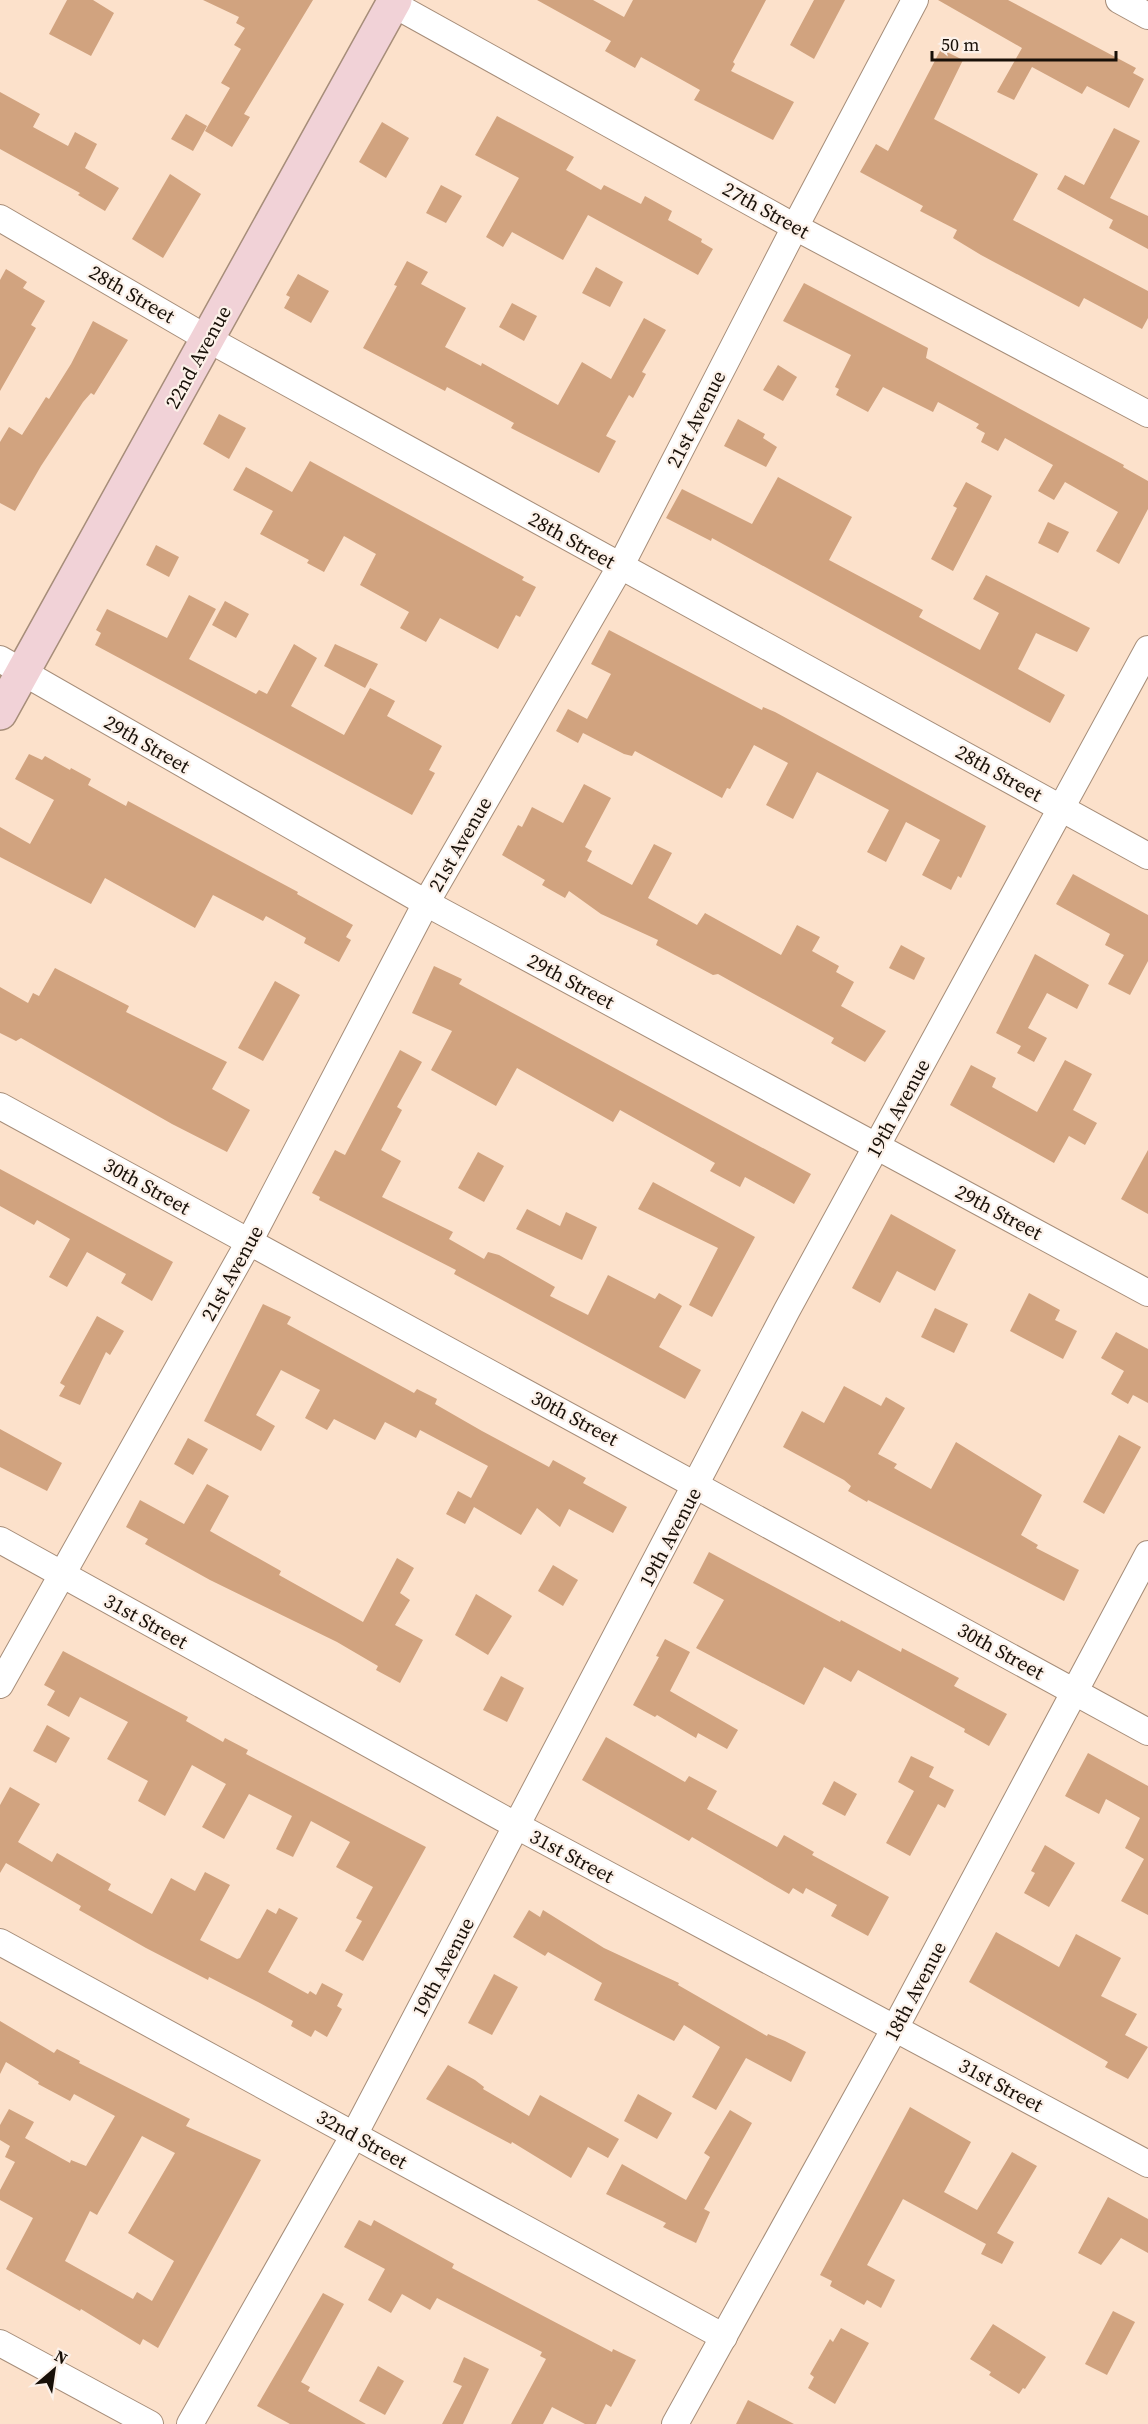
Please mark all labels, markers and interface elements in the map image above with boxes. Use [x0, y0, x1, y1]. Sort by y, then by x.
scale bar [932, 24, 1116, 62]
text: 50 m [941, 32, 979, 57]
street label: 27th Street [718, 175, 815, 245]
street label: 28th Street [84, 258, 181, 330]
street label: 22nd Avenue [158, 300, 238, 414]
street label: 21st Avenue [660, 366, 732, 472]
street label: 28th Street [524, 505, 621, 575]
street label: 29th Street [99, 708, 196, 780]
street label: 28th Street [951, 738, 1048, 808]
street label: 21st Avenue [422, 791, 498, 897]
street label: 29th Street [523, 946, 620, 1016]
street label: 19th Avenue [859, 1054, 937, 1162]
street label: 30th Street [99, 1151, 196, 1221]
street label: 29th Street [951, 1177, 1048, 1247]
street label: 21st Avenue [194, 1220, 270, 1326]
street label: 30th Street [527, 1383, 624, 1453]
street label: 19th Avenue [632, 1482, 708, 1592]
street label: 31st Street [99, 1587, 193, 1656]
street label: 30th Street [953, 1616, 1050, 1686]
street label: 31st Street [525, 1822, 619, 1890]
street label: 19th Avenue [405, 1912, 481, 2022]
street label: 18th Avenue [877, 1936, 953, 2046]
street label: 31st Street [954, 2051, 1048, 2119]
street label: 32nd Street [312, 2103, 413, 2176]
north arrow [24, 2340, 84, 2400]
text: N [51, 2344, 72, 2369]

